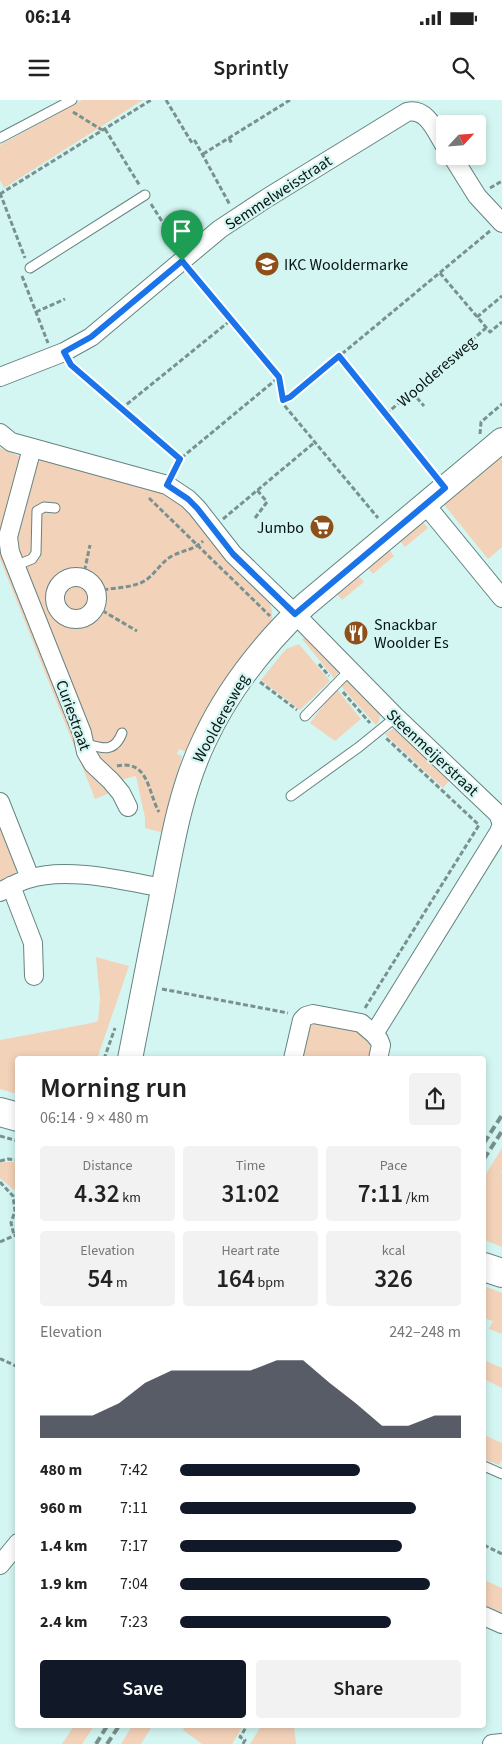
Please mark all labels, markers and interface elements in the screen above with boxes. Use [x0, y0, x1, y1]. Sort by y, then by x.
text: 06:14 [25, 4, 71, 31]
text: Sprintly [213, 52, 289, 84]
icon: menu [25, 54, 53, 82]
icon: search [449, 54, 477, 82]
north arrow [436, 115, 486, 165]
map controls [436, 115, 486, 165]
street label: Semmelweisstraat [221, 150, 337, 236]
pin [161, 210, 203, 261]
icon: arrive [168, 217, 196, 245]
school or university icon: IKC Wooldermarke [254, 251, 280, 277]
place label: IKC Wooldermarke [284, 254, 408, 276]
street label: Woolderesweg [392, 331, 481, 412]
supermarket icon: Jumbo [309, 514, 335, 540]
place label: Jumbo [257, 517, 304, 539]
place label: Snackbar Woolder Es [374, 614, 449, 654]
restaurant icon: Snackbar Woolder Es [343, 620, 369, 646]
street label: Woolderesweg [187, 670, 254, 767]
street label: Curiestraat [50, 677, 96, 754]
street label: Steenmeijerstraat [381, 704, 484, 802]
text: Morning run [40, 1068, 187, 1108]
button: share [409, 1073, 461, 1125]
text: 06:14 · 9 × 480 m [40, 1107, 149, 1129]
text: Distance [83, 1156, 132, 1176]
text: Time [236, 1156, 265, 1176]
text: Pace [380, 1156, 407, 1176]
text: 4.32 [74, 1176, 120, 1212]
text: 31:02 [221, 1176, 280, 1212]
text: 7:11 [358, 1176, 403, 1212]
text: km [120, 1188, 141, 1208]
text: /km [403, 1188, 429, 1208]
text: Elevation [80, 1241, 135, 1261]
text: Heart rate [221, 1241, 280, 1261]
text: kcal [382, 1241, 405, 1261]
text: 54 [87, 1261, 113, 1297]
text: 164 [216, 1261, 255, 1297]
text: 326 [374, 1261, 413, 1297]
text: m [113, 1273, 128, 1293]
text: bpm [255, 1273, 285, 1293]
text: Elevation [40, 1321, 102, 1343]
text: 242–248 m [389, 1321, 461, 1343]
text: 480 m [40, 1459, 82, 1481]
text: 7:42 [120, 1459, 148, 1481]
text: 960 m [40, 1497, 82, 1519]
text: 7:11 [120, 1497, 148, 1519]
text: 1.4 km [40, 1535, 87, 1557]
text: 7:17 [120, 1535, 148, 1557]
text: 1.9 km [40, 1573, 87, 1595]
text: 7:04 [120, 1573, 148, 1595]
text: 2.4 km [40, 1611, 87, 1633]
text: 7:23 [120, 1611, 148, 1633]
button: Save [40, 1660, 246, 1718]
button: Share [256, 1660, 461, 1718]

